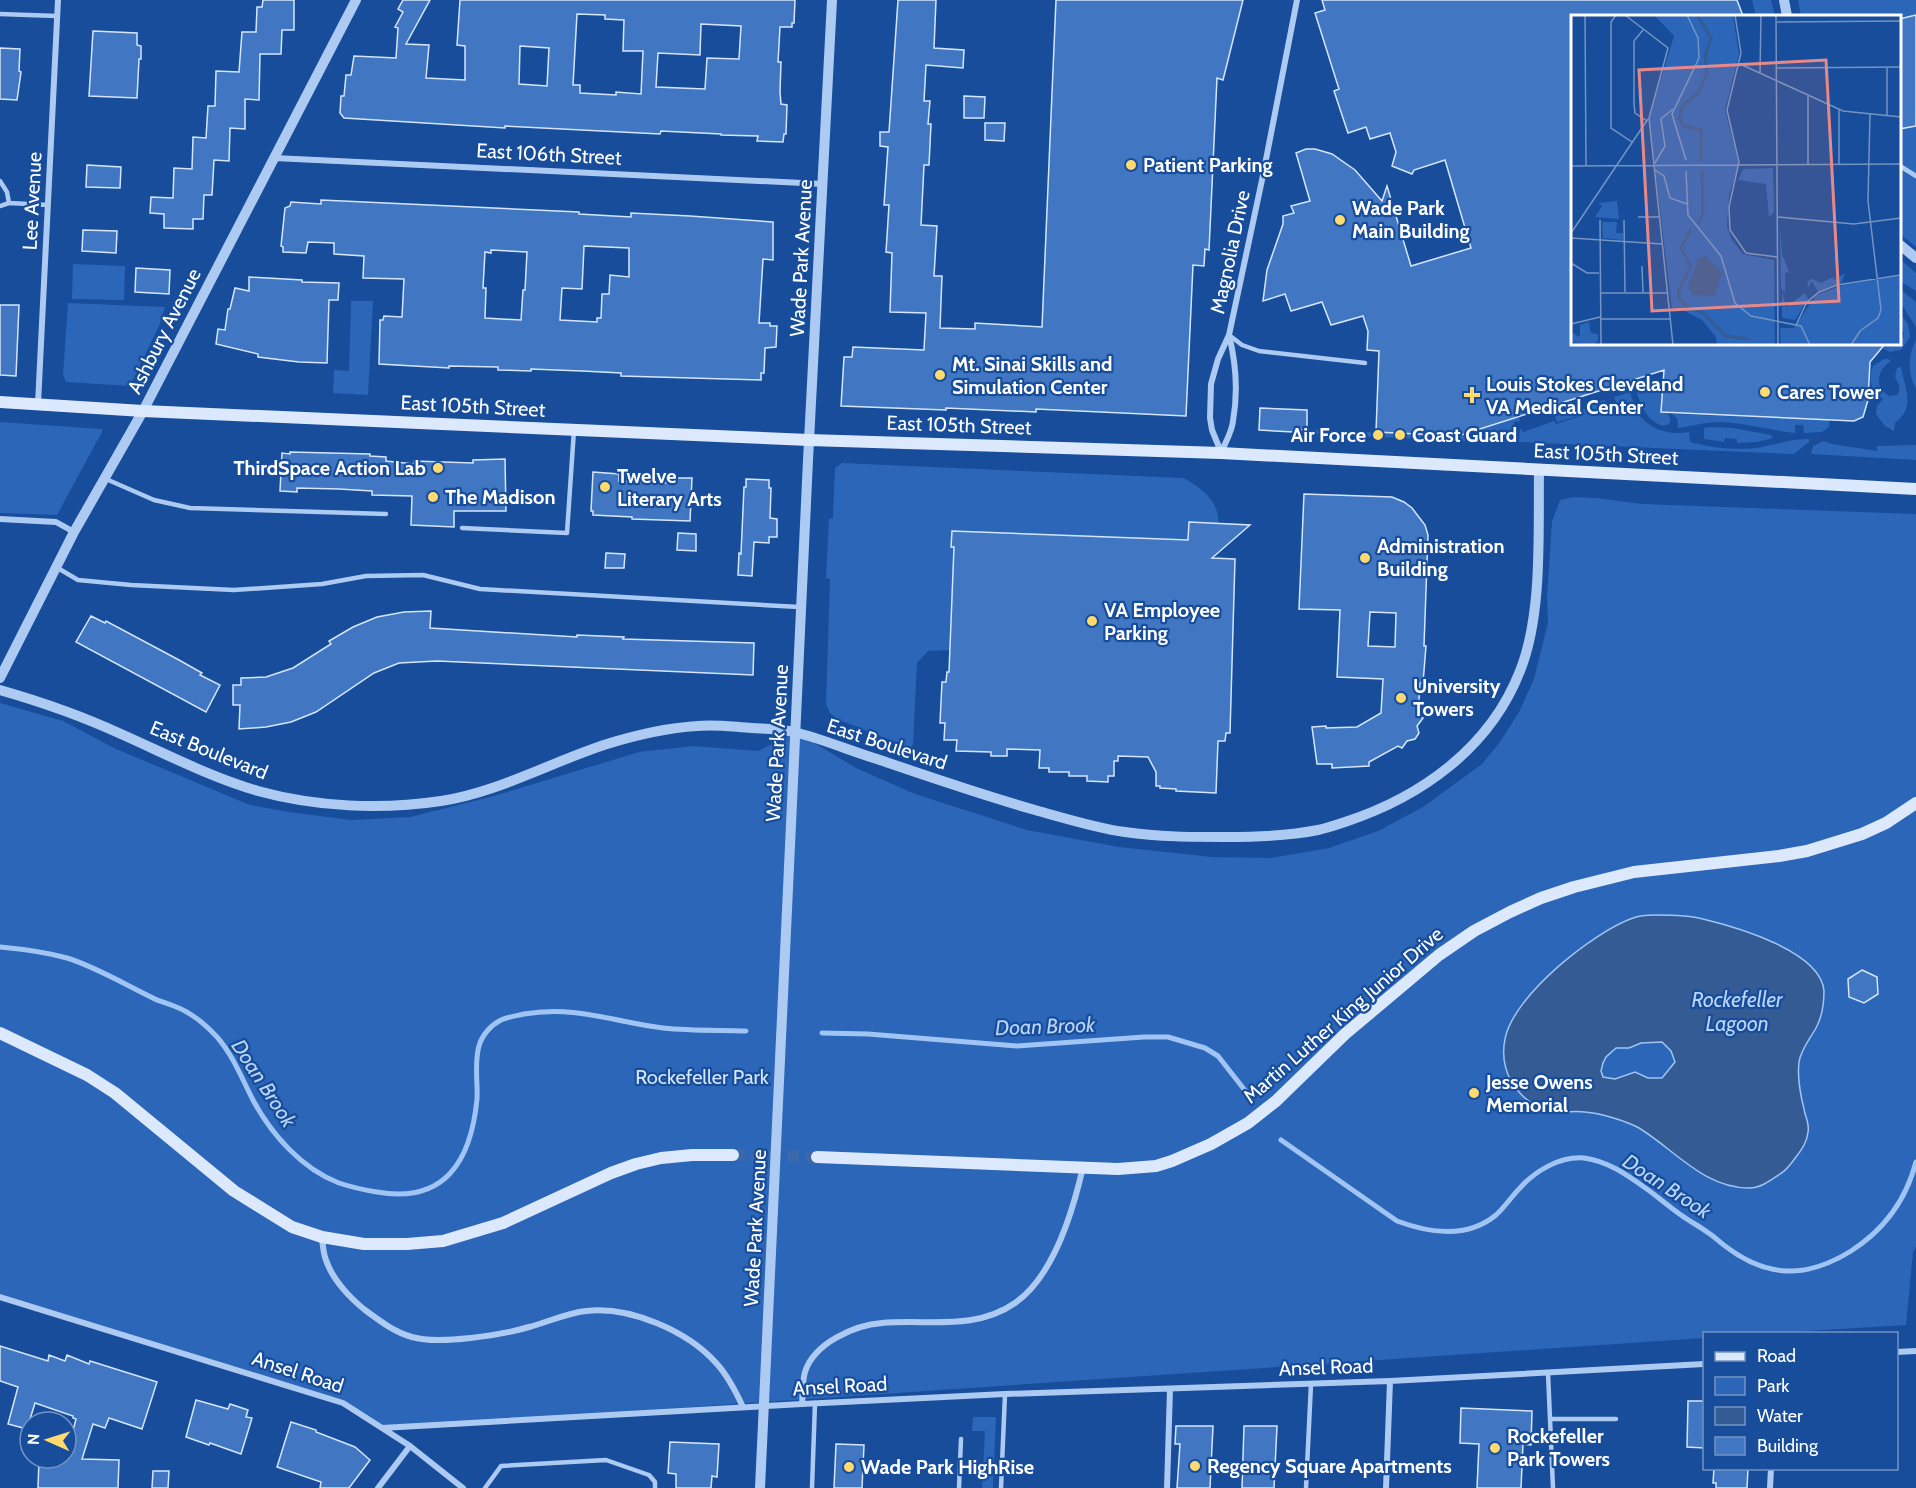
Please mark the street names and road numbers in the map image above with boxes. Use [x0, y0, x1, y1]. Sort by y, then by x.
street label: East 106th Street [476, 138, 623, 170]
street label: Lee Avenue [17, 151, 47, 251]
street label: Wade Park Avenue [785, 179, 817, 337]
street label: Magnolia Drive [1205, 188, 1255, 316]
street label: Ashbury Avenue [122, 264, 206, 398]
street label: East 105th Street [400, 390, 546, 422]
street label: East 105th Street [886, 410, 1032, 440]
street label: East 105th Street [1533, 438, 1679, 470]
street label: Wade Park Avenue [761, 664, 793, 822]
street label: East Boulevard [824, 713, 950, 775]
street label: East Boulevard [147, 715, 271, 785]
street label: Martin Luther King Junior Drive [1238, 922, 1448, 1108]
street label: Wade Park Avenue [739, 1149, 771, 1307]
street label: Ansel Road [249, 1346, 347, 1398]
street label: Ansel Road [1278, 1353, 1374, 1381]
street label: Ansel Road [792, 1372, 888, 1400]

